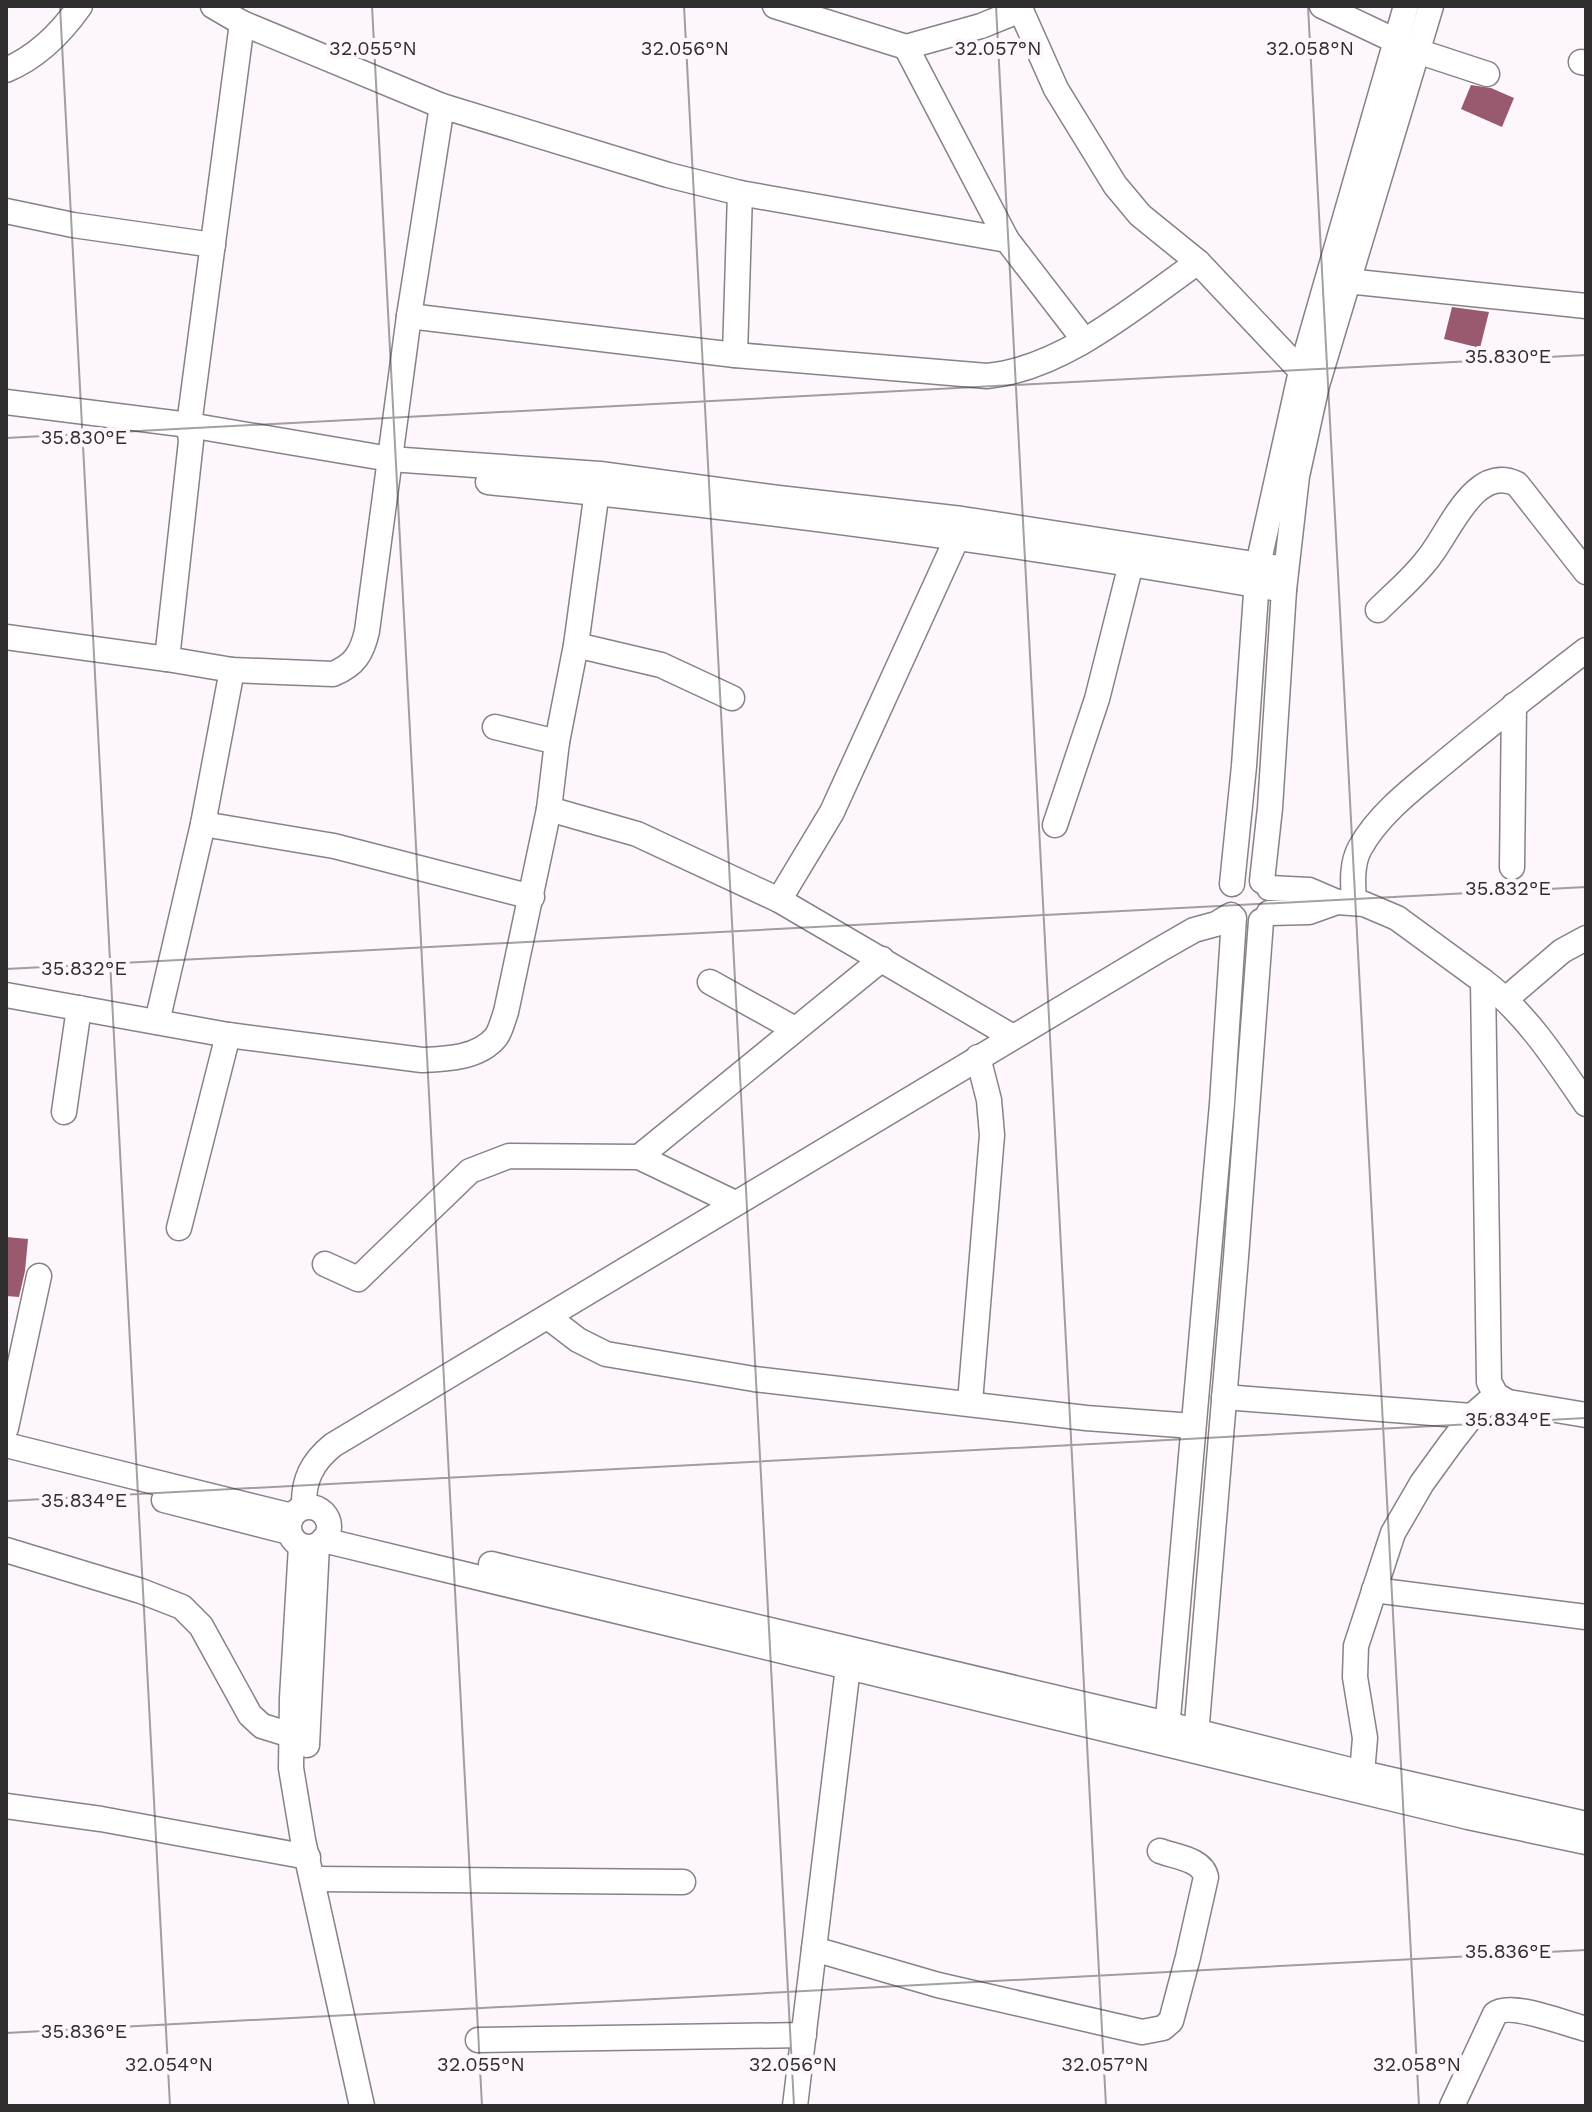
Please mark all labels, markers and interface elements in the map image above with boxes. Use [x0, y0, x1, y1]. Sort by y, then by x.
text: 32.055°N [329, 36, 417, 60]
text: 32.056°N [641, 36, 729, 60]
text: 32.057°N [954, 36, 1042, 60]
text: 32.058°N [1266, 36, 1354, 60]
text: 35.830°E [1465, 344, 1551, 368]
text: 35.830°E [41, 425, 127, 449]
text: 35.832°E [1465, 876, 1551, 900]
text: 35.832°E [41, 956, 127, 980]
text: 35.834°E [1465, 1407, 1551, 1431]
text: 35.834°E [41, 1488, 127, 1512]
text: 35.836°E [1465, 1939, 1551, 1963]
text: 35.836°E [41, 2019, 127, 2043]
text: 32.054°N [125, 2052, 213, 2076]
text: 32.055°N [437, 2052, 525, 2076]
text: 32.056°N [749, 2052, 837, 2076]
text: 32.057°N [1061, 2052, 1149, 2076]
text: 32.058°N [1373, 2052, 1461, 2076]

